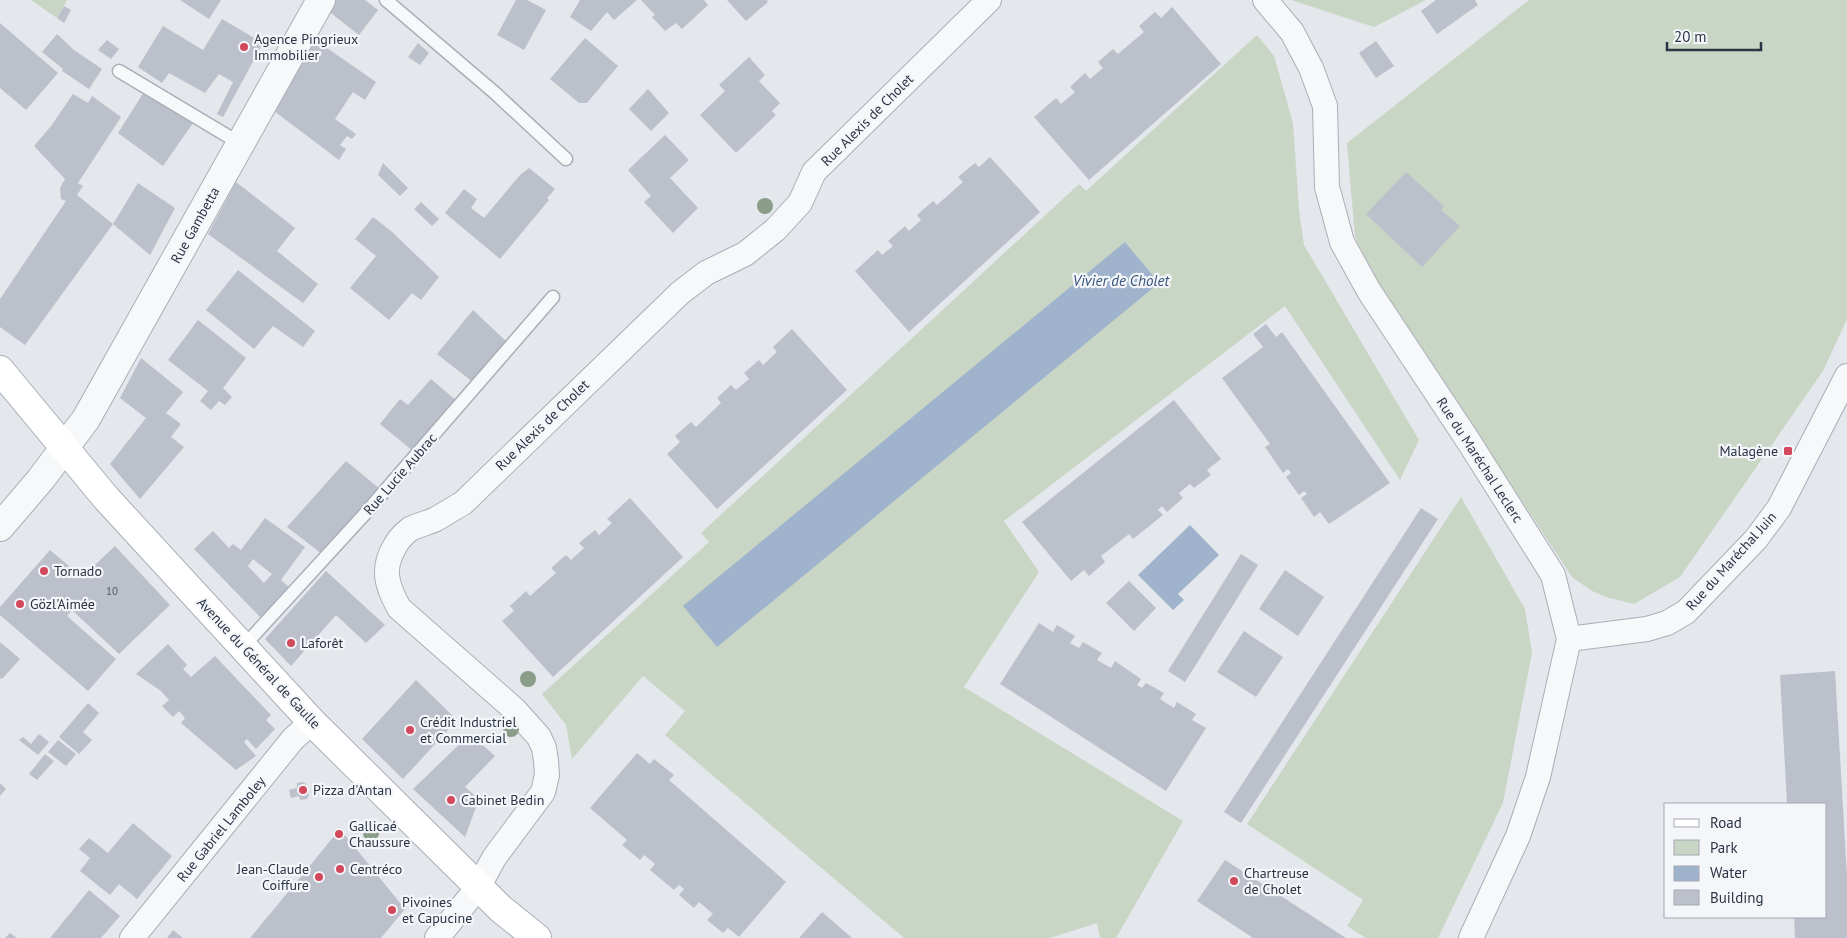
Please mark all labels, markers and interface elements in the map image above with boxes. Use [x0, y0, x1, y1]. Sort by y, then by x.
scale bar [1667, 20, 1761, 52]
text: 20 m [1674, 27, 1707, 46]
place label: Agence Pingrieux Immobilier [254, 30, 358, 64]
marker: Agence Pingrieux Immobilier [238, 41, 250, 53]
street label: Rue Alexis de Cholet [817, 70, 917, 170]
street label: Rue Gambetta [167, 184, 223, 266]
water label: Vivier de Cholet [1073, 271, 1170, 290]
street label: Rue Alexis de Cholet [491, 376, 593, 474]
street label: Rue du Maréchal Leclerc [1433, 394, 1527, 526]
street label: Rue Lucie Aubrac [359, 429, 441, 519]
place label: Malagène [1720, 442, 1778, 460]
marker: Malagène [1782, 445, 1794, 457]
street label: Rue du Maréchal Juin [1682, 508, 1780, 614]
place label: Tornado [54, 562, 102, 580]
marker: Tornado [38, 565, 50, 577]
house number: 10 [106, 584, 118, 598]
street label: Avenue du Général de Gaulle [193, 594, 325, 732]
place label: Gözl'Aimée [30, 595, 95, 613]
marker: Gözl'Aimée [14, 598, 26, 610]
place label: Laforêt [301, 634, 344, 652]
marker: Laforêt [285, 637, 297, 649]
place label: Crédit Industriel et Commercial [420, 713, 517, 747]
marker: Crédit Industriel et Commercial [404, 724, 416, 736]
street label: Rue Gabriel Lamboley [173, 772, 269, 886]
place label: Pizza d'Antan [313, 781, 392, 799]
marker: Pizza d'Antan [297, 784, 309, 796]
place label: Cabinet Bedin [461, 791, 545, 809]
marker: Cabinet Bedin [445, 794, 457, 806]
legend [1664, 803, 1827, 918]
text: Road [1710, 813, 1742, 832]
place label: Gallicaé Chaussure [349, 817, 410, 851]
marker: Gallicaé Chaussure [333, 828, 345, 840]
text: Park [1710, 838, 1738, 857]
place label: Jean-Claude Coiffure [236, 860, 309, 894]
place label: Centréco [350, 860, 402, 878]
marker: Centréco [334, 863, 346, 875]
text: Water [1710, 863, 1747, 882]
place label: Chartreuse de Cholet [1244, 864, 1309, 898]
marker: Jean-Claude Coiffure [313, 871, 325, 883]
marker: Chartreuse de Cholet [1228, 875, 1240, 887]
text: Building [1710, 888, 1764, 907]
place label: Pivoines et Capucine [402, 893, 472, 927]
marker: Pivoines et Capucine [386, 904, 398, 916]

